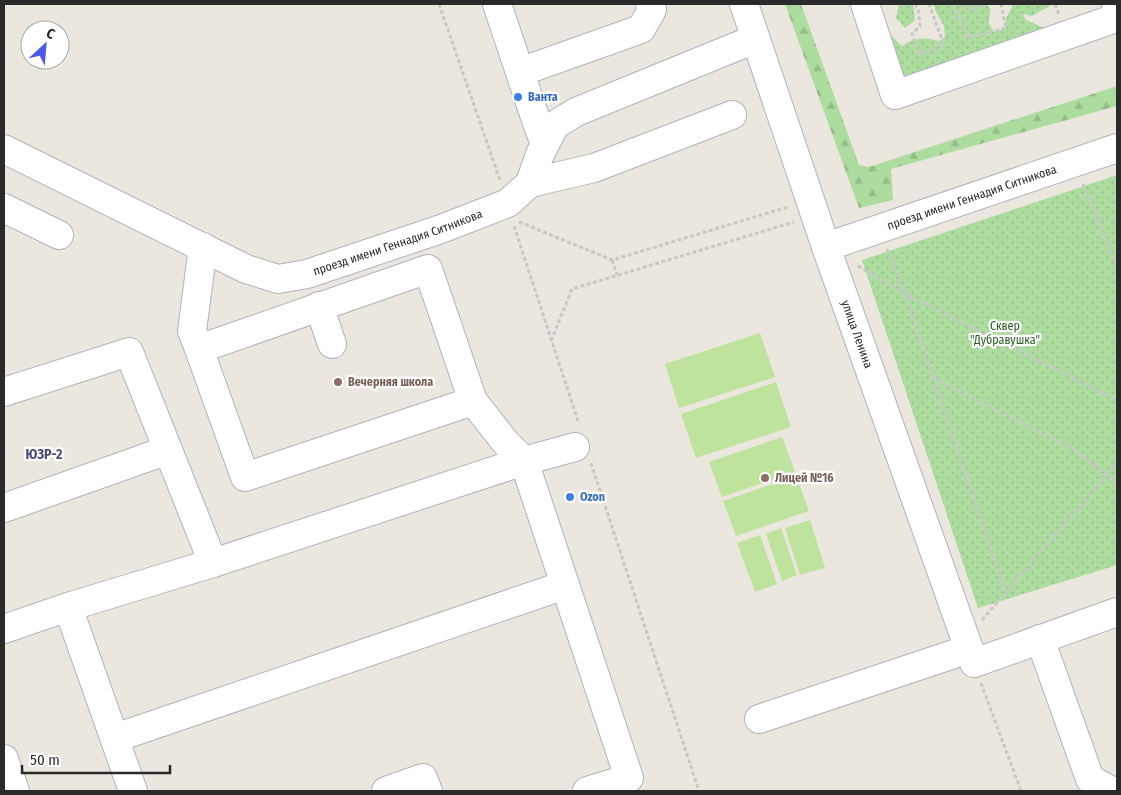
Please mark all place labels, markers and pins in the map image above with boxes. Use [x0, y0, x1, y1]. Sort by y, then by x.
place label: Ванта [528, 90, 558, 104]
marker: Ванта [512, 91, 524, 103]
place label: Вечерняя школа [348, 375, 433, 389]
marker: Вечерняя школа [332, 376, 344, 388]
place label: Лицей №16 [775, 471, 834, 485]
marker: Лицей №16 [759, 472, 771, 484]
place label: Ozon [580, 490, 605, 504]
marker: Ozon [564, 491, 576, 503]

